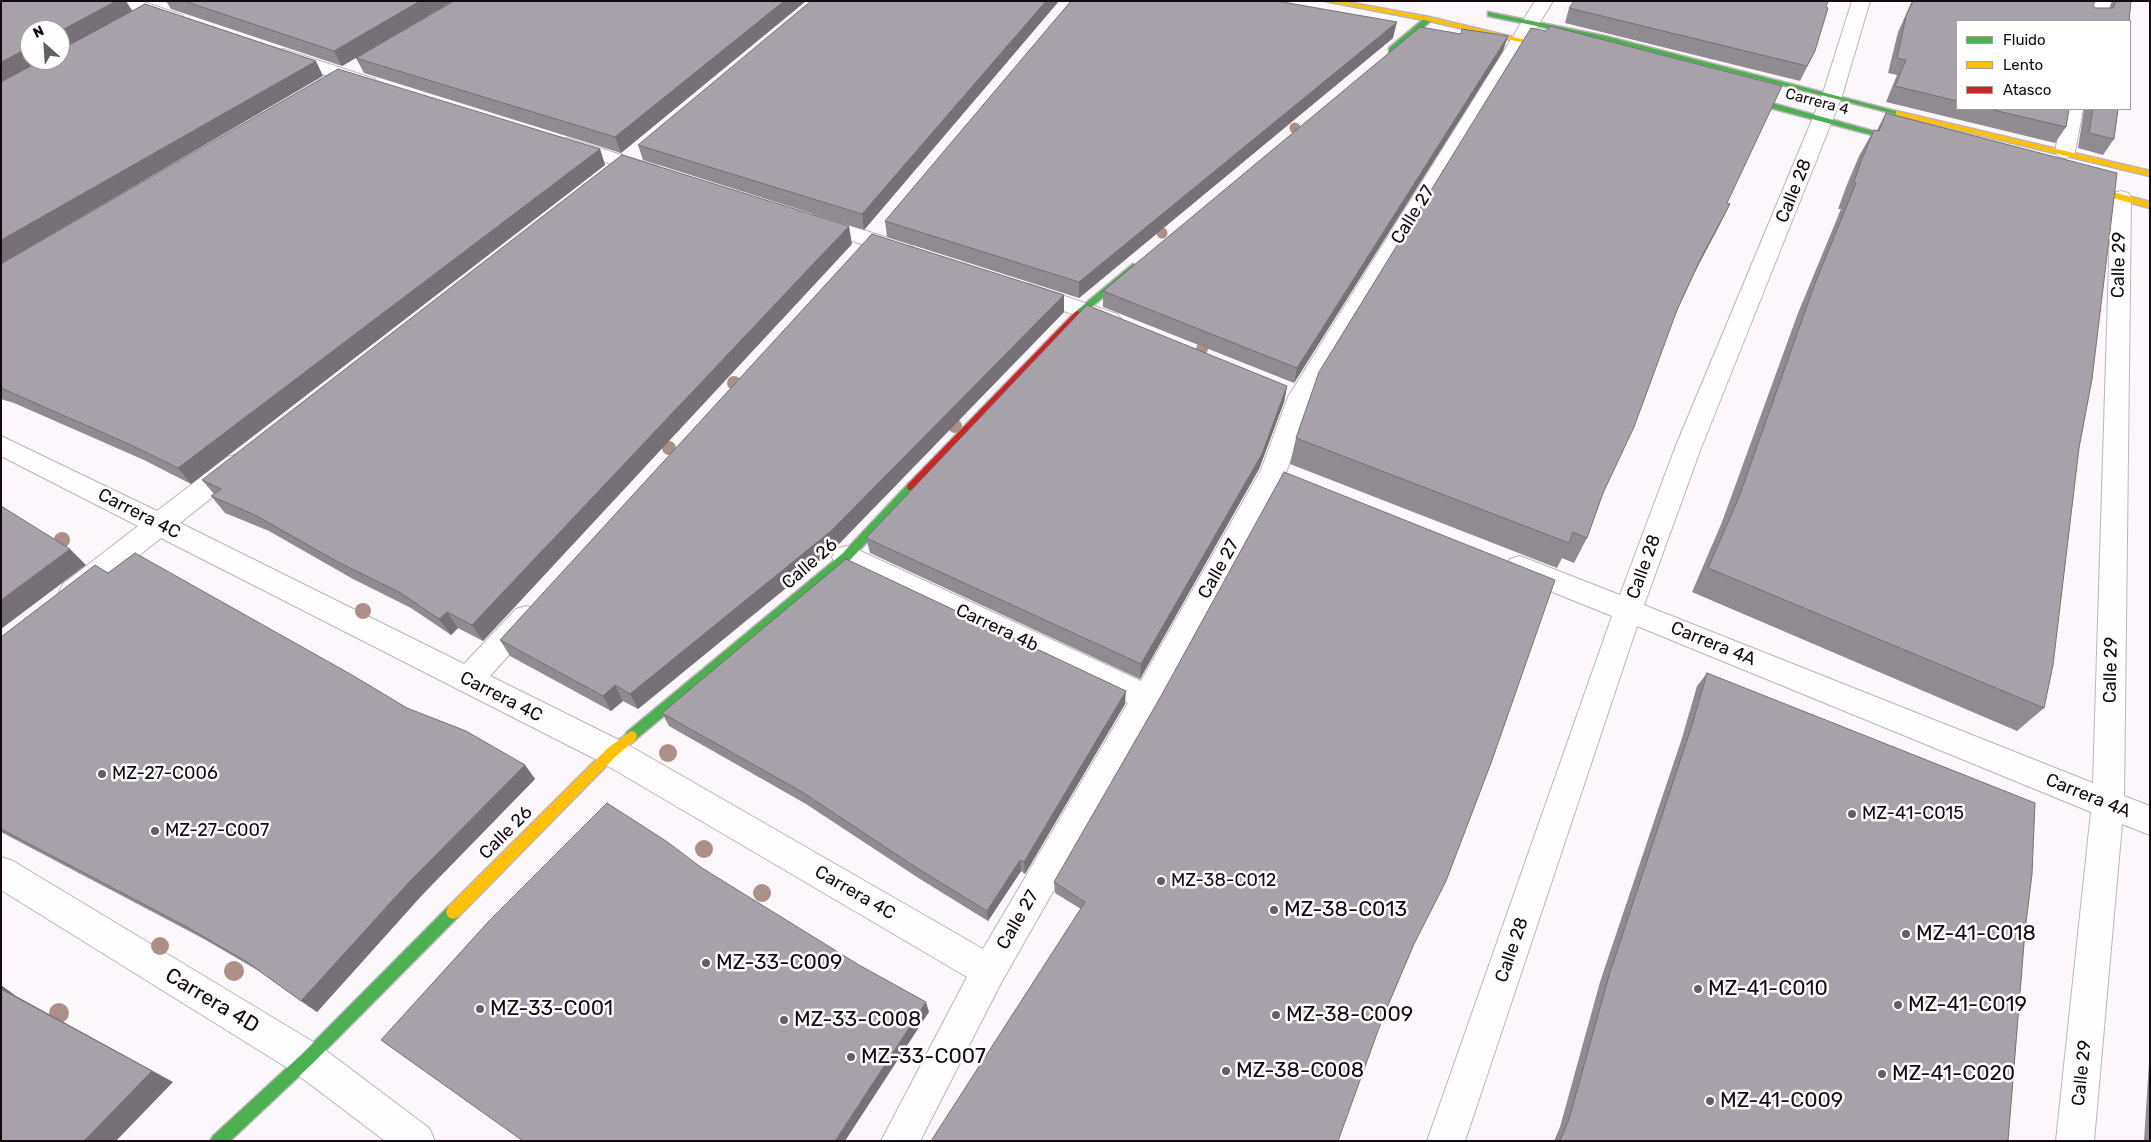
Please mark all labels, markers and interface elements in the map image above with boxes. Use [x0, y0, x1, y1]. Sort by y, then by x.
north arrow [20, 20, 70, 70]
legend [1956, 20, 2131, 110]
text: N [30, 22, 47, 42]
text: Fluido [2003, 31, 2046, 49]
text: Lento [2003, 56, 2043, 74]
text: Atasco [2003, 81, 2051, 99]
street label: Carrera 4 [1783, 85, 1851, 119]
street label: Calle 28 [1771, 156, 1817, 226]
street label: Calle 27 [1387, 182, 1439, 248]
street label: Calle 29 [2108, 232, 2130, 298]
street label: Carrera 4C [94, 484, 184, 544]
street label: Calle 28 [1622, 532, 1666, 602]
street label: Calle 26 [778, 534, 842, 594]
street label: Calle 27 [1194, 535, 1244, 603]
street label: Carrera 4b [952, 600, 1042, 656]
street label: Carrera 4A [1667, 617, 1759, 671]
street label: Calle 29 [2100, 637, 2122, 703]
street label: Carrera 4C [456, 667, 546, 727]
place label: MZ-27-C006 [112, 763, 218, 785]
marker: MZ-27-C006 [96, 768, 108, 780]
street label: Carrera 4A [2042, 769, 2134, 823]
street label: Calle 26 [475, 802, 537, 864]
place label: MZ-41-C015 [1862, 803, 1964, 825]
marker: MZ-41-C015 [1846, 808, 1858, 820]
place label: MZ-27-C007 [165, 820, 269, 842]
marker: MZ-27-C007 [149, 825, 161, 837]
street label: Carrera 4C [811, 861, 899, 925]
place label: MZ-38-C012 [1171, 870, 1276, 892]
marker: MZ-38-C012 [1155, 875, 1167, 887]
street label: Calle 27 [992, 886, 1044, 954]
place label: MZ-38-C013 [1284, 897, 1407, 923]
marker: MZ-38-C013 [1268, 904, 1280, 916]
street label: Calle 28 [1491, 915, 1533, 985]
place label: MZ-41-C018 [1916, 921, 2036, 947]
marker: MZ-41-C018 [1900, 928, 1912, 940]
place label: MZ-33-C009 [716, 950, 843, 976]
marker: MZ-33-C009 [700, 957, 712, 969]
street label: Carrera 4D [160, 963, 264, 1039]
place label: MZ-41-C010 [1708, 976, 1828, 1002]
marker: MZ-41-C010 [1692, 983, 1704, 995]
place label: MZ-41-C019 [1908, 992, 2027, 1018]
place label: MZ-33-C001 [490, 996, 613, 1022]
marker: MZ-41-C019 [1892, 999, 1904, 1011]
place label: MZ-38-C009 [1286, 1002, 1413, 1028]
marker: MZ-33-C001 [474, 1003, 486, 1015]
place label: MZ-33-C008 [794, 1007, 921, 1033]
marker: MZ-38-C009 [1270, 1009, 1282, 1021]
marker: MZ-33-C008 [778, 1014, 790, 1026]
street label: Calle 29 [2068, 1039, 2096, 1107]
place label: MZ-33-C007 [861, 1044, 986, 1070]
marker: MZ-33-C007 [845, 1051, 857, 1063]
place label: MZ-38-C008 [1236, 1058, 1364, 1084]
place label: MZ-41-C020 [1892, 1061, 2015, 1087]
marker: MZ-38-C008 [1220, 1065, 1232, 1077]
marker: MZ-41-C020 [1876, 1068, 1888, 1080]
place label: MZ-41-C009 [1720, 1088, 1843, 1114]
marker: MZ-41-C009 [1704, 1095, 1716, 1107]

